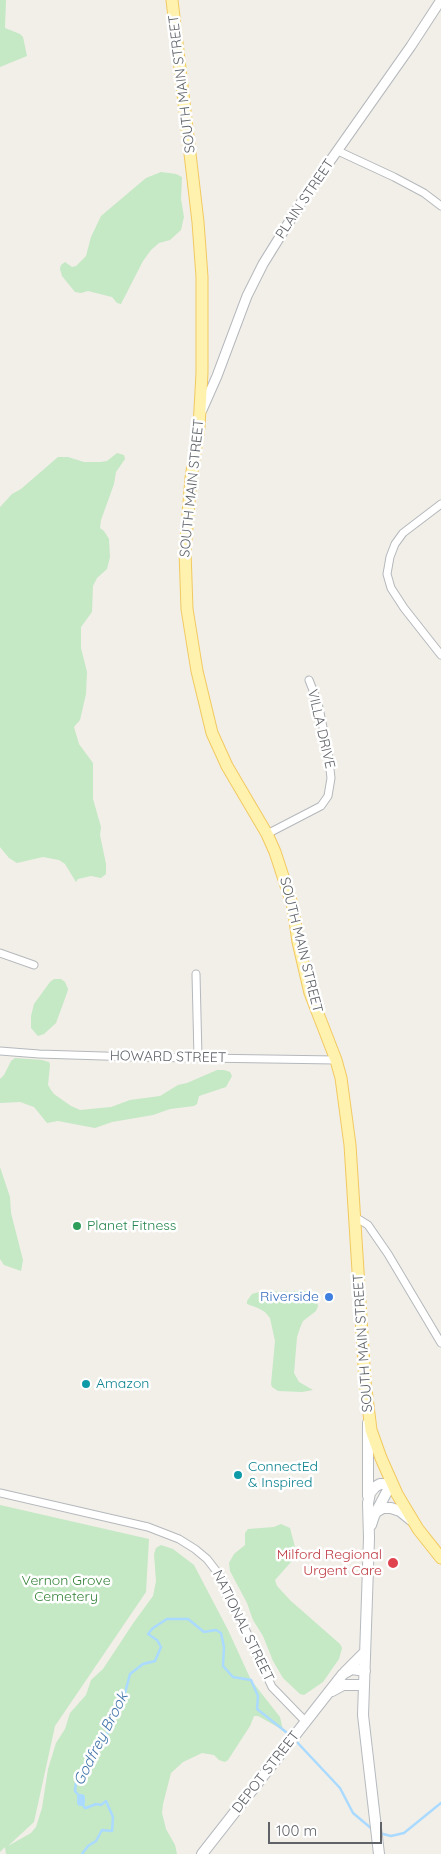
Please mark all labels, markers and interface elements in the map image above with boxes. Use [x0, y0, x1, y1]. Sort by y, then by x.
street label: SOUTH MAIN STREET [165, 14, 199, 154]
street label: PLAIN STREET [272, 156, 338, 242]
street label: SOUTH MAIN STREET [176, 418, 208, 558]
street label: VILLA DRIVE [304, 688, 338, 770]
street label: SOUTH MAIN STREET [276, 875, 326, 1015]
street label: HOWARD STREET [110, 1048, 226, 1066]
place label: Planet Fitness [87, 1218, 176, 1234]
marker: Planet Fitness [71, 1220, 83, 1232]
street label: SOUTH MAIN STREET [350, 1273, 376, 1413]
place label: Riverside [260, 1289, 319, 1305]
marker: Riverside [323, 1291, 335, 1303]
place label: Amazon [96, 1376, 149, 1392]
marker: Amazon [80, 1378, 92, 1390]
place label: ConnectEd & Inspired [248, 1459, 318, 1491]
marker: ConnectEd & Inspired [232, 1469, 244, 1481]
place label: Milford Regional Urgent Care [277, 1547, 382, 1580]
marker: Milford Regional Urgent Care [386, 1556, 400, 1570]
street label: NATIONAL STREET [209, 1568, 277, 1684]
park label: Vernon Grove Cemetery [21, 1573, 111, 1605]
water label: Godfrey Brook [70, 1690, 132, 1788]
street label: DEPOT STREET [229, 1728, 303, 1816]
scale bar [271, 1812, 385, 1844]
text: 100 m [276, 1821, 317, 1840]

